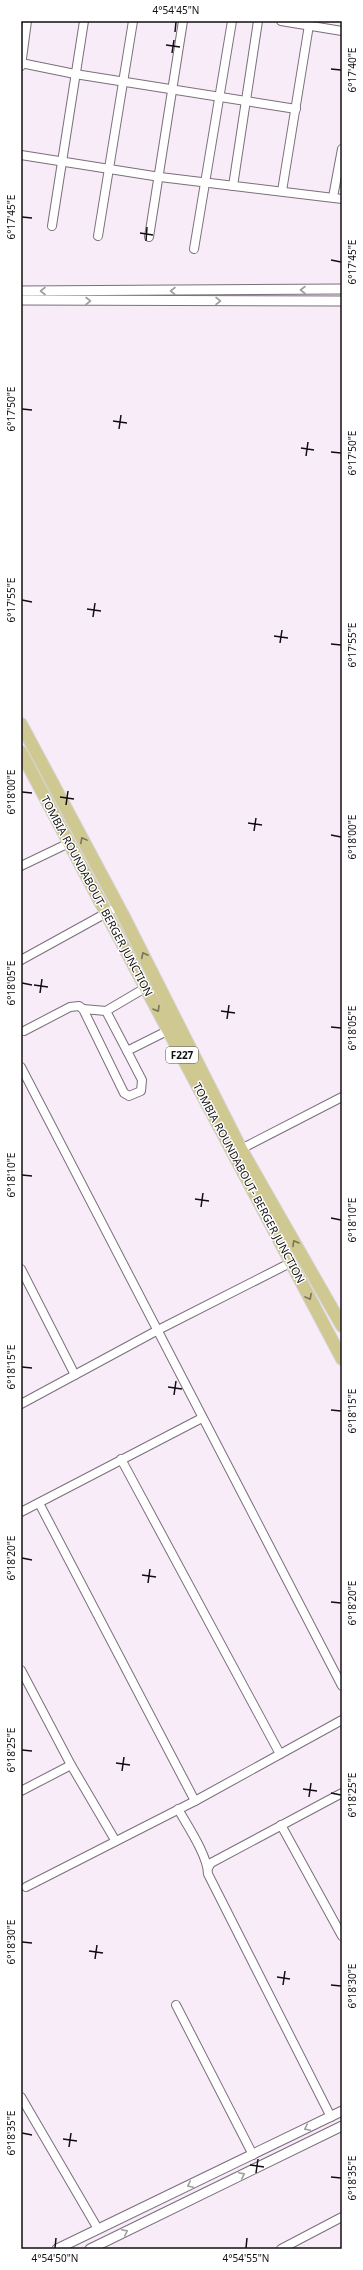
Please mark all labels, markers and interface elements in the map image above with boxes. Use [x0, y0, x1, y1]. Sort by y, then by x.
text: 4°54'45"N [153, 3, 199, 17]
text: 6°17'40"E [345, 48, 359, 92]
text: 6°17'45"E [4, 195, 18, 239]
text: 6°17'45"E [345, 240, 359, 284]
one-way arrow [170, 286, 176, 295]
one-way arrow [300, 286, 306, 294]
one-way arrow [40, 287, 46, 295]
one-way arrow [85, 297, 91, 305]
one-way arrow [215, 297, 221, 305]
text: 6°17'50"E [4, 387, 18, 431]
text: 6°17'50"E [345, 431, 359, 475]
text: 6°17'55"E [4, 578, 18, 622]
text: 6°17'55"E [345, 623, 359, 667]
text: 6°18'00"E [4, 770, 18, 814]
street label: TOMBIA ROUNDABOUT- BERGER JUNCTION [38, 793, 157, 999]
text: 6°18'00"E [345, 815, 359, 859]
one-way arrow [80, 836, 88, 844]
one-way arrow [141, 952, 148, 959]
text: 6°18'05"E [4, 961, 18, 1005]
one-way arrow [153, 1005, 160, 1012]
text: 6°18'05"E [345, 1006, 359, 1050]
road number: F227 [166, 1047, 198, 1063]
street label: TOMBIA ROUNDABOUT- BERGER JUNCTION [190, 1080, 309, 1286]
text: 6°18'10"E [4, 1153, 18, 1197]
text: 6°18'10"E [345, 1198, 359, 1242]
one-way arrow [293, 1240, 300, 1247]
one-way arrow [304, 1293, 312, 1301]
text: 6°18'15"E [4, 1345, 18, 1389]
text: 6°18'15"E [345, 1389, 359, 1433]
text: 6°18'20"E [4, 1536, 18, 1580]
text: 6°18'20"E [345, 1581, 359, 1625]
text: 6°18'25"E [4, 1728, 18, 1772]
text: 6°18'25"E [345, 1773, 359, 1817]
text: 6°18'30"E [4, 1920, 18, 1964]
text: 6°18'30"E [345, 1964, 359, 2008]
text: 6°18'35"E [4, 2111, 18, 2155]
one-way arrow [304, 2124, 312, 2131]
text: 6°18'35"E [345, 2156, 359, 2200]
one-way arrow [238, 2172, 245, 2180]
one-way arrow [187, 2180, 195, 2188]
one-way arrow [121, 2229, 129, 2237]
text: 4°54'50"N [32, 2251, 78, 2265]
text: 4°54'55"N [223, 2251, 269, 2265]

